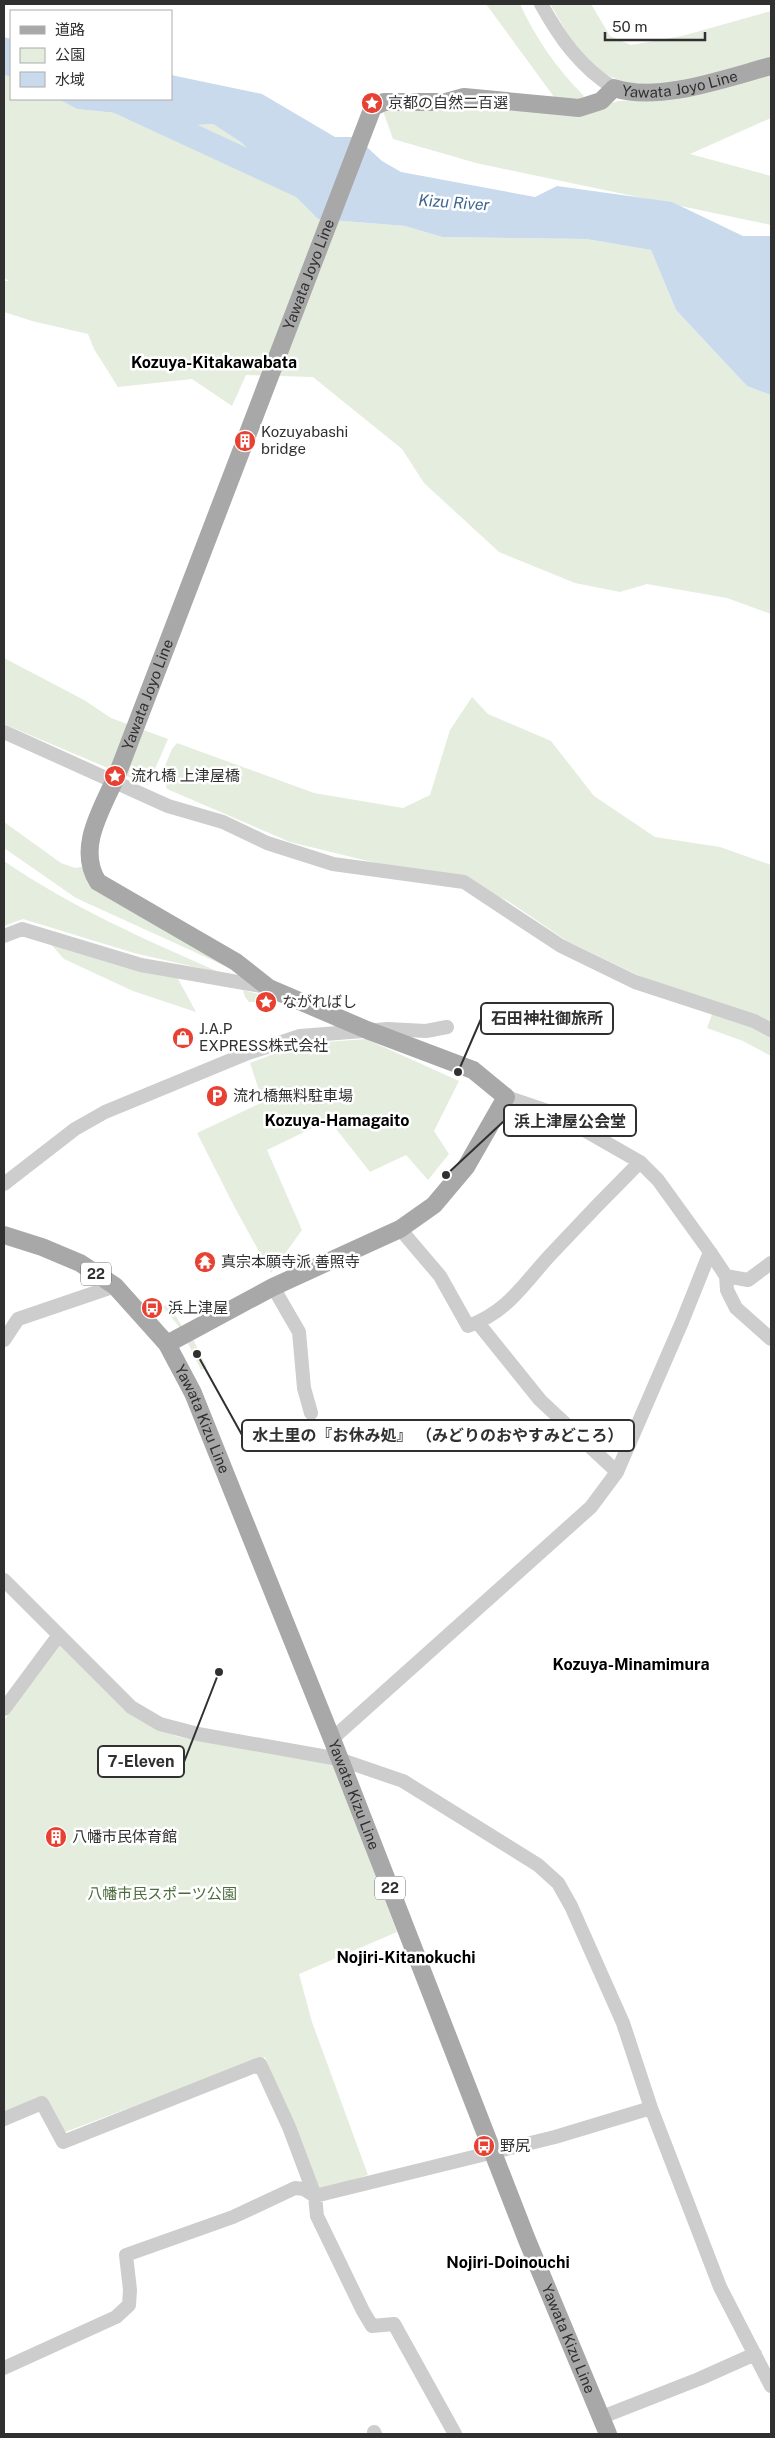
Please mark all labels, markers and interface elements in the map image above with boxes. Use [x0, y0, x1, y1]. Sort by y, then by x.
legend [10, 10, 172, 100]
scale bar [605, 10, 705, 42]
text: 50 m [612, 18, 647, 35]
text: 道路 [55, 21, 85, 38]
text: 公園 [55, 46, 85, 63]
street label: Yawata Joyo Line [621, 67, 739, 101]
text: 水域 [55, 71, 85, 88]
place icon: 京都の自然二百選 [360, 91, 384, 115]
place label: 京都の自然二百選 [388, 94, 508, 111]
water label: Kizu River [418, 191, 491, 215]
street label: Yawata Joyo Line [279, 216, 337, 332]
district label: Kozuya-Kitakawabata [131, 353, 297, 372]
place label: Kozuyabashi bridge [261, 423, 348, 457]
building icon: Kozuyabashi bridge [233, 429, 257, 453]
street label: Yawata Joyo Line [118, 637, 176, 752]
place icon: 流れ橋 上津屋橋 [103, 764, 127, 788]
place label: 流れ橋 上津屋橋 [131, 767, 240, 784]
place icon: ながればし [254, 990, 278, 1014]
place label: ながればし [282, 993, 357, 1010]
callout: 石田神社御旅所 [481, 1003, 613, 1034]
text: 石田神社御旅所 [491, 1009, 603, 1028]
place label: J.A.P EXPRESS株式会社 [199, 1020, 328, 1054]
shop icon: J.A.P EXPRESS株式会社 [171, 1026, 195, 1050]
parking icon: 流れ橋無料駐車場 [205, 1084, 229, 1108]
place label: 流れ橋無料駐車場 [233, 1087, 353, 1104]
callout: 浜上津屋公会堂 [504, 1105, 636, 1136]
district label: Kozuya-Hamagaito [265, 1111, 409, 1130]
text: 浜上津屋公会堂 [514, 1112, 626, 1131]
temple icon: 真宗本願寺派 善照寺 [193, 1250, 217, 1274]
place label: 真宗本願寺派 善照寺 [221, 1253, 360, 1270]
road number: 22 [81, 1262, 111, 1286]
bus stop icon: 浜上津屋 [140, 1296, 164, 1320]
place label: 浜上津屋 [168, 1299, 228, 1316]
street label: Yawata Kizu Line [172, 1362, 233, 1476]
callout: 水土里の『お休み処』 （みどりのおやすみどころ） [242, 1420, 634, 1451]
text: 水土里の『お休み処』 （みどりのおやすみどころ） [252, 1426, 624, 1445]
district label: Kozuya-Minamimura [553, 1655, 709, 1674]
street label: Yawata Kizu Line [325, 1737, 383, 1852]
callout: 7-Eleven [98, 1746, 184, 1777]
text: 7-Eleven [108, 1752, 174, 1771]
building icon: 八幡市民体育館 [44, 1825, 68, 1849]
place label: 八幡市民体育館 [72, 1828, 177, 1845]
road number: 22 [375, 1876, 405, 1900]
park label: 八幡市民スポーツ公園 [87, 1885, 237, 1902]
district label: Nojiri-Kitanokuchi [337, 1948, 475, 1967]
bus stop icon: 野尻 [472, 2134, 496, 2158]
place label: 野尻 [500, 2137, 530, 2154]
district label: Nojiri-Doinouchi [446, 2253, 570, 2272]
street label: Yawata Kizu Line [538, 2282, 599, 2396]

